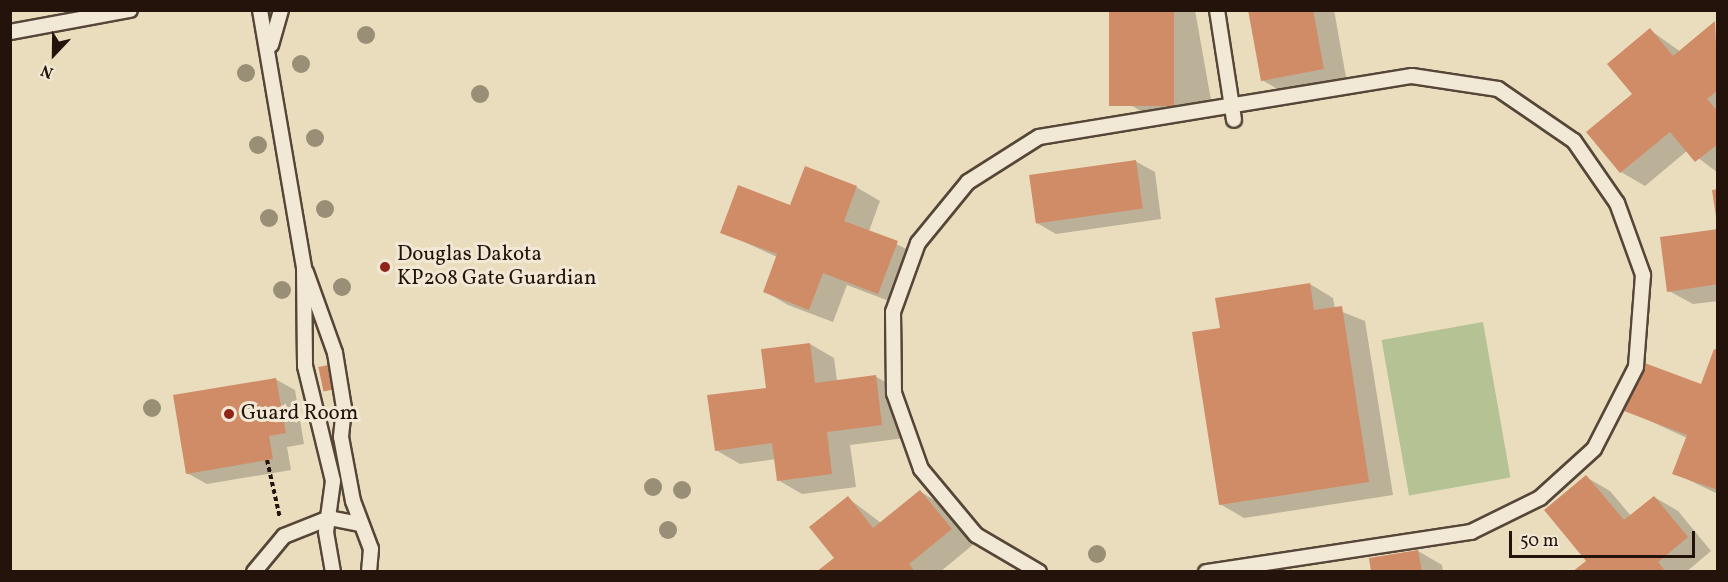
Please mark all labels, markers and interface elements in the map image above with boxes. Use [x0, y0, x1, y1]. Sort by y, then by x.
north arrow [24, 24, 84, 84]
text: N [38, 58, 57, 83]
place label: Douglas Dakota KP208 Gate Guardian [397, 242, 596, 292]
marker: Douglas Dakota KP208 Gate Guardian [378, 260, 392, 274]
place label: Guard Room [241, 401, 358, 427]
marker: Guard Room [222, 407, 236, 421]
scale bar [1512, 519, 1698, 557]
text: 50 m [1520, 529, 1559, 554]

